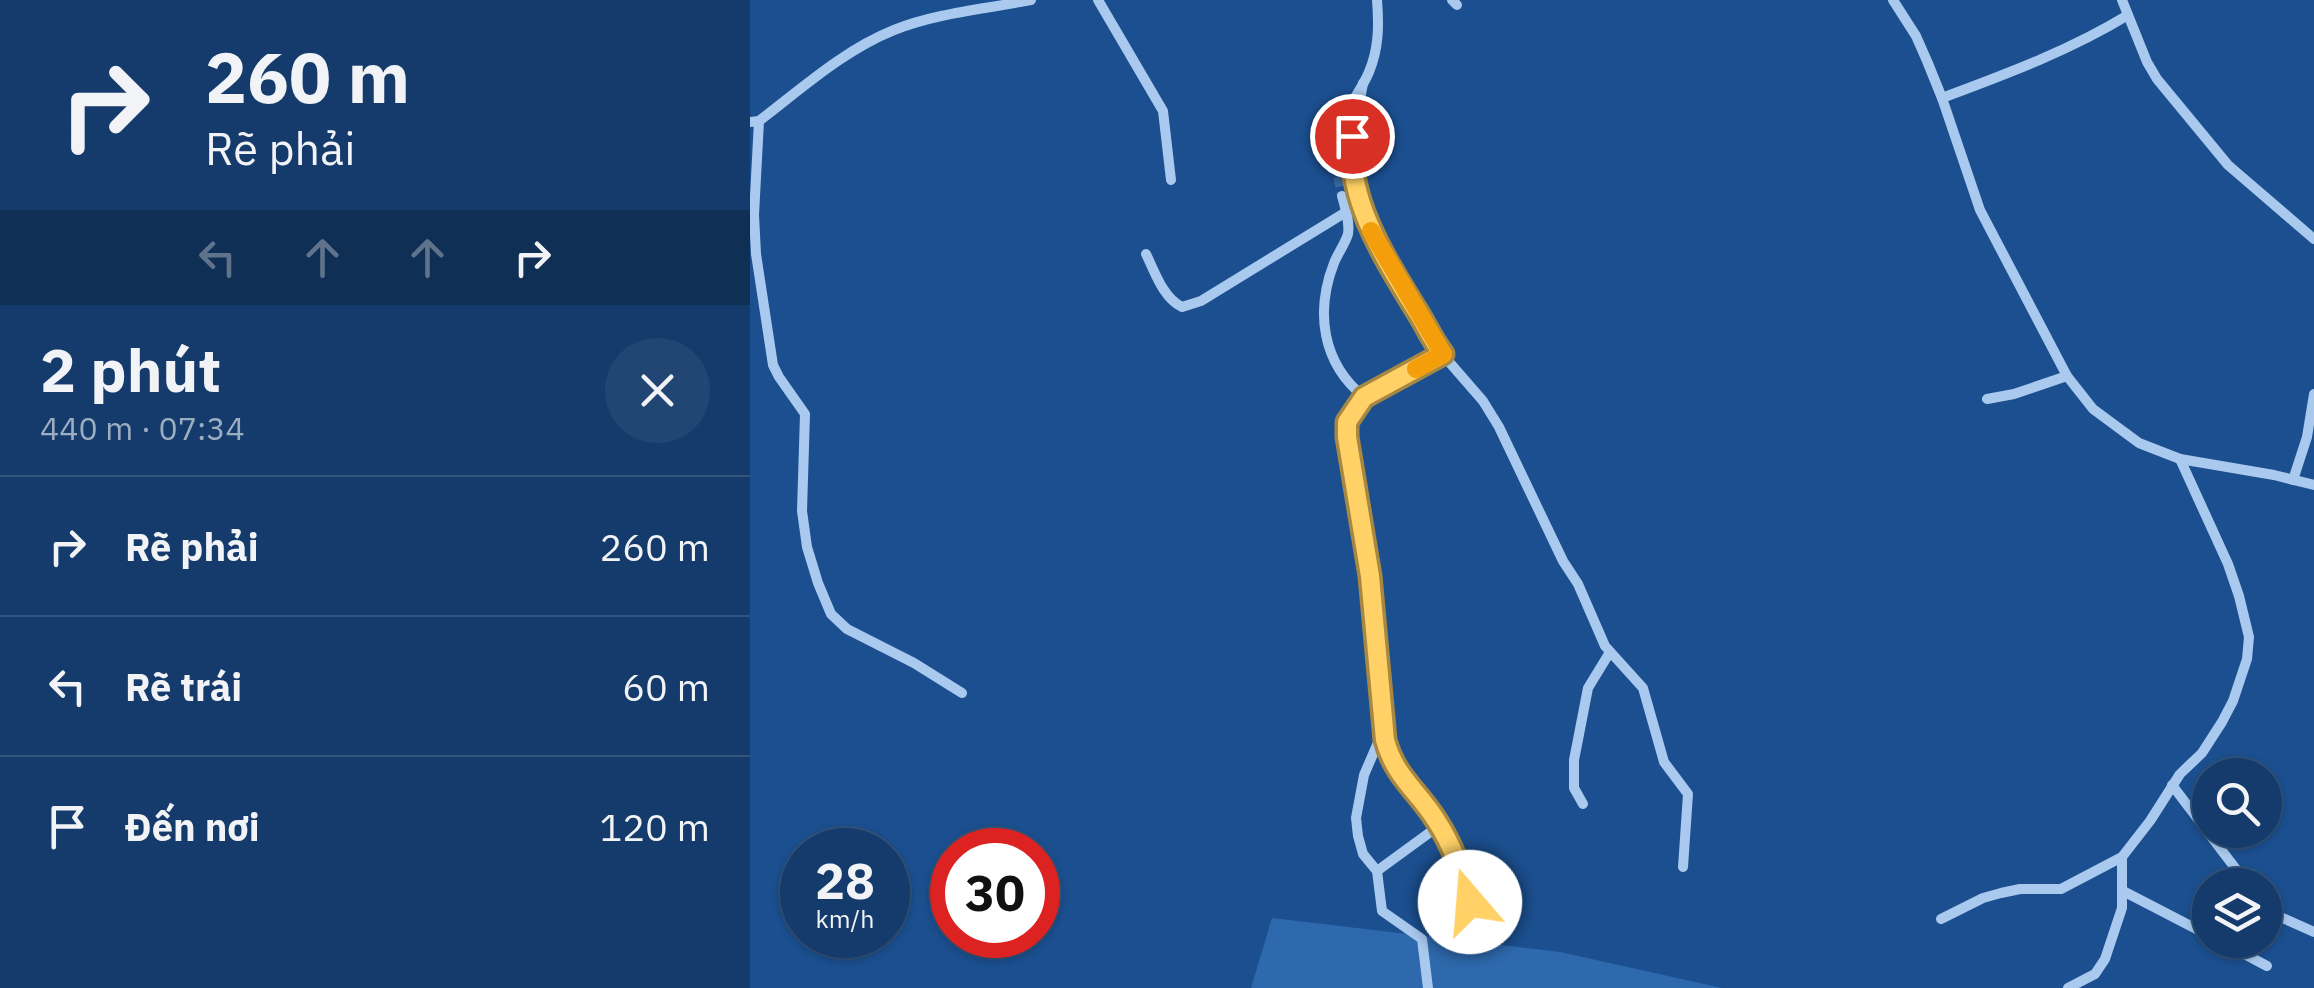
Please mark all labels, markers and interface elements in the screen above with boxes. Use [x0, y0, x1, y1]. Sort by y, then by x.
text: 260 m [205, 31, 410, 122]
icon: right [40, 40, 170, 170]
pin [1310, 94, 1395, 179]
icon: arrive [1325, 109, 1380, 164]
text: Rẽ phải [205, 119, 355, 177]
icon: left [190, 230, 245, 285]
icon: ahead [295, 230, 350, 285]
icon: ahead [400, 230, 455, 285]
icon: right [505, 230, 560, 285]
text: 2 phút [40, 330, 221, 409]
button: close [605, 338, 710, 443]
text: 440 m · 07:34 [40, 407, 245, 449]
icon: right [40, 519, 95, 574]
text: Rẽ phải [125, 522, 259, 571]
text: 260 m [599, 522, 710, 571]
icon: left [40, 659, 95, 714]
text: Rẽ trái [125, 662, 242, 711]
text: 60 m [622, 662, 710, 711]
map controls [2192, 758, 2282, 958]
button: search [2192, 758, 2282, 848]
icon: arrive [40, 799, 95, 854]
text: Đến nơi [125, 802, 260, 851]
text: 120 m [599, 802, 710, 851]
speed limit sign: 30 [930, 828, 1060, 958]
text: 28 [815, 848, 875, 913]
position arrow [1418, 850, 1522, 954]
button: layers [2192, 868, 2282, 958]
text: km/h [816, 902, 874, 935]

